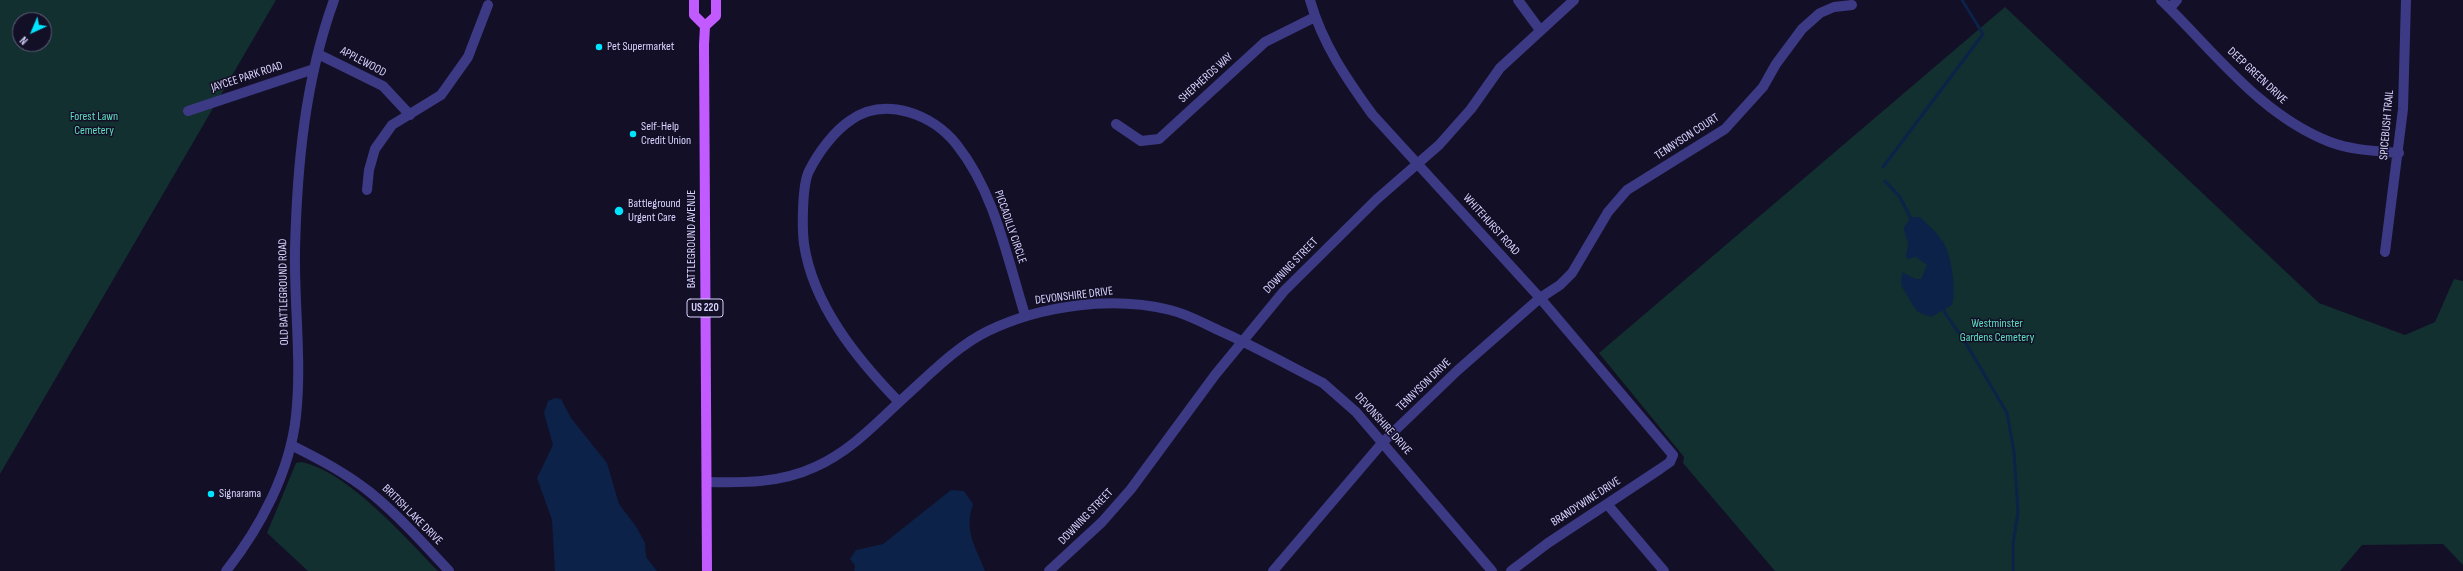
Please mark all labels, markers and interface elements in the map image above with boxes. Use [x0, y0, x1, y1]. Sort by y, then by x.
north arrow [12, 12, 52, 52]
text: N [17, 34, 31, 47]
place label: Pet Supermarket [607, 40, 674, 54]
marker: Pet Supermarket [594, 42, 604, 52]
street label: APPLEWOOD [337, 44, 389, 80]
street label: DEEP GREEN DRIVE [2224, 45, 2290, 107]
street label: SHEPHERDS WAY [1176, 50, 1236, 106]
street label: JAYCEE PARK ROAD [209, 59, 285, 95]
street label: SPICEBUSH TRAIL [2377, 89, 2397, 161]
park label: Forest Lawn Cemetery [70, 110, 118, 138]
street label: TENNYSON COURT [1652, 111, 1722, 163]
place label: Self-Help Credit Union [641, 120, 691, 148]
marker: Self-Help Credit Union [628, 129, 638, 139]
street label: PICCADILLY CIRCLE [991, 188, 1029, 266]
street label: BATTLEGROUND AVENUE [685, 190, 699, 288]
street label: WHITEHURST ROAD [1460, 191, 1522, 259]
place label: Battleground Urgent Care [628, 197, 681, 225]
marker: Battleground Urgent Care [613, 205, 625, 217]
street label: DOWNING STREET [1261, 235, 1321, 297]
street label: OLD BATTLEGROUND ROAD [276, 239, 292, 345]
street label: DEVONSHIRE DRIVE [1034, 284, 1114, 308]
road number: US 220 [687, 299, 723, 317]
park label: Westminster Gardens Cemetery [1960, 317, 2034, 345]
street label: TENNYSON DRIVE [1394, 355, 1454, 415]
street label: DEVONSHIRE DRIVE [1351, 390, 1415, 458]
street label: BRANDYWINE DRIVE [1548, 474, 1624, 530]
street label: BRITISH LAKE DRIVE [379, 482, 445, 548]
street label: DOWNING STREET [1056, 486, 1116, 548]
place label: Signarama [219, 487, 261, 501]
marker: Signarama [206, 489, 216, 499]

